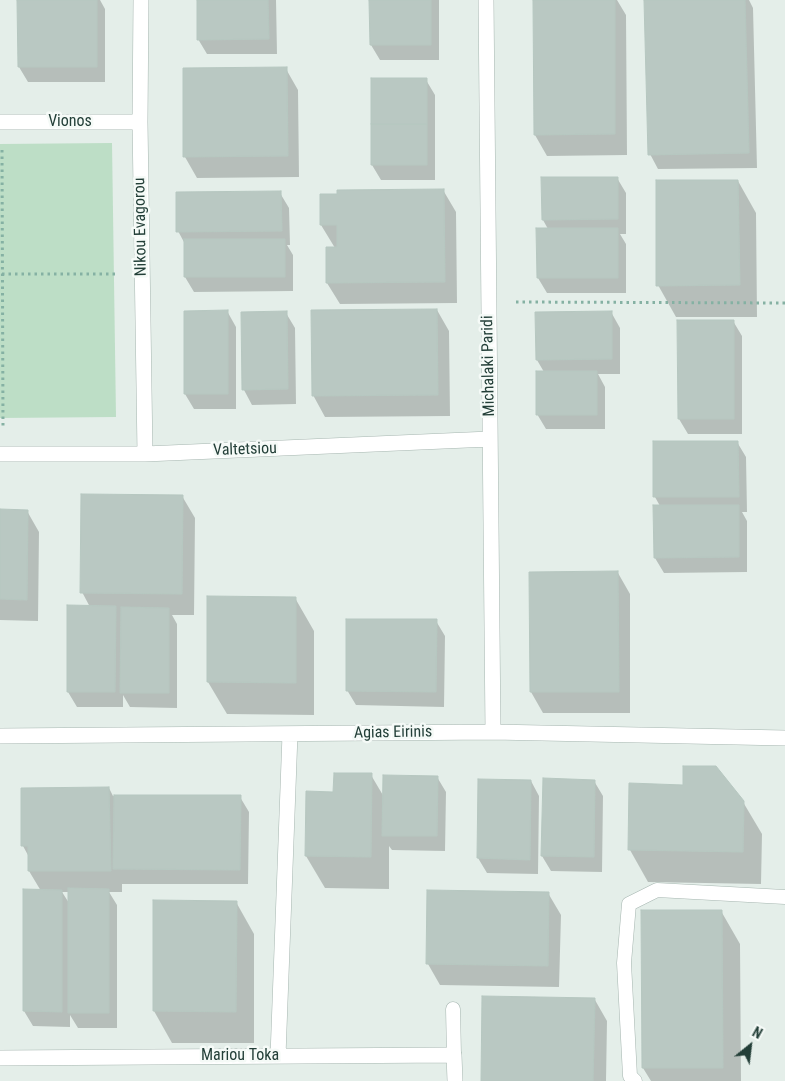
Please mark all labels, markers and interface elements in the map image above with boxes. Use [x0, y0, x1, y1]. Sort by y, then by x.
street label: Vionos [48, 112, 92, 132]
street label: Nikou Evagorou [131, 177, 151, 277]
street label: Michalaki Paridi [479, 315, 499, 417]
street label: Valtetsiou [213, 439, 277, 461]
street label: Agias Eirinis [354, 723, 432, 743]
north arrow [725, 1021, 775, 1071]
text: N [750, 1024, 765, 1042]
street label: Mariou Toka [201, 1046, 279, 1066]

